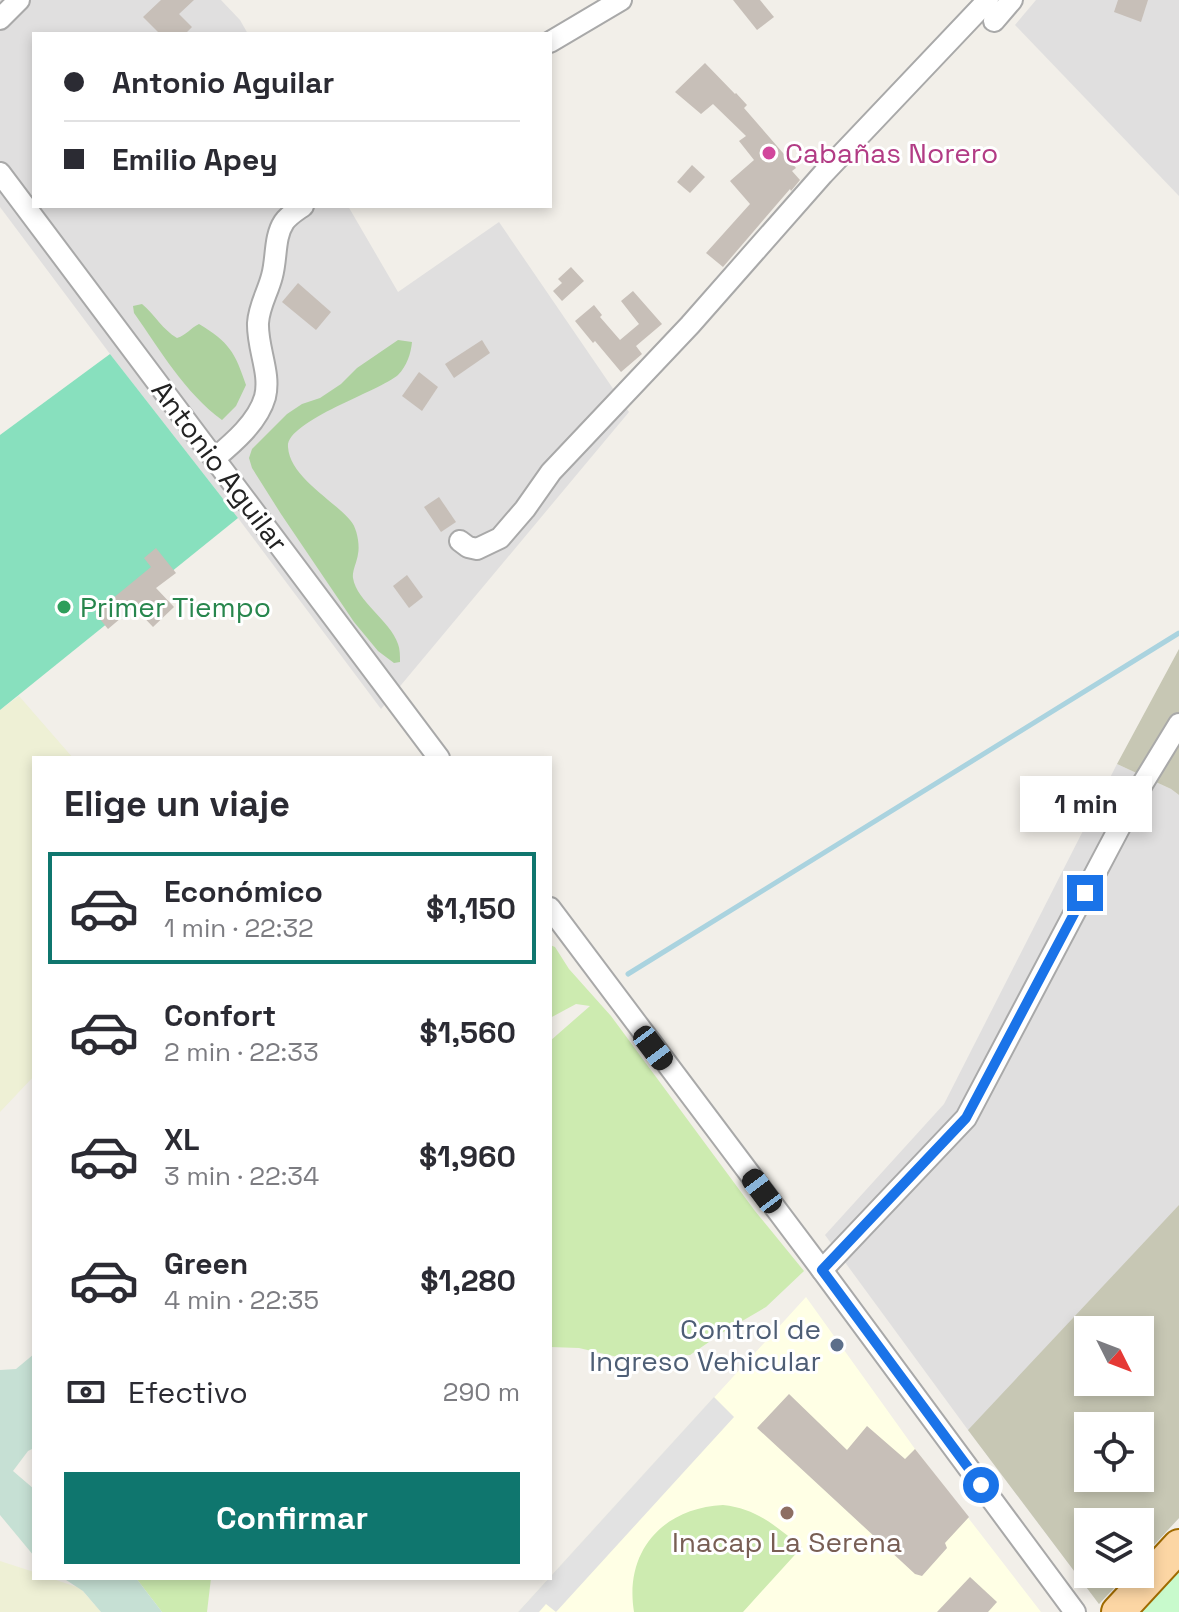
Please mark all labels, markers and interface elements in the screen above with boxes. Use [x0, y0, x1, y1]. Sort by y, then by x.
text: Antonio Aguilar [112, 63, 334, 102]
place label: Cabañas Norero [785, 135, 998, 171]
text: Emilio Apey [112, 140, 278, 179]
marker: Cabañas Norero [760, 144, 778, 162]
street label: Antonio Aguilar [144, 373, 296, 559]
place label: Primer Tiempo [80, 589, 271, 625]
marker: Primer Tiempo [55, 598, 73, 616]
callout: 1 min [1019, 777, 1151, 833]
text: Elige un viaje [64, 781, 290, 827]
text: 1 min [1054, 787, 1118, 821]
icon: car [68, 872, 140, 944]
text: Económico [164, 872, 323, 911]
route end [1067, 875, 1103, 911]
text: $1,150 [426, 889, 516, 928]
text: 1 min · 22:32 [164, 911, 314, 945]
icon: car [68, 996, 140, 1068]
text: Confort [164, 996, 276, 1035]
text: $1,560 [419, 1013, 516, 1052]
car [629, 1022, 677, 1074]
text: 2 min · 22:33 [164, 1035, 319, 1069]
icon: car [68, 1120, 140, 1192]
text: XL [164, 1120, 200, 1159]
text: $1,960 [419, 1137, 516, 1176]
text: 3 min · 22:34 [164, 1159, 319, 1193]
car [738, 1165, 786, 1217]
icon: car [68, 1244, 140, 1316]
text: Green [164, 1244, 248, 1283]
text: $1,280 [420, 1261, 516, 1300]
text: 4 min · 22:35 [164, 1283, 319, 1317]
place label: Control de Ingreso Vehicular [589, 1311, 821, 1379]
north arrow [1074, 1316, 1154, 1396]
map controls [1074, 1316, 1154, 1588]
marker: Control de Ingreso Vehicular [828, 1336, 846, 1354]
icon: cash [64, 1370, 108, 1414]
text: Efectivo [128, 1373, 248, 1412]
text: 290 m [443, 1375, 520, 1409]
button: locate [1074, 1412, 1154, 1492]
route start [963, 1467, 999, 1503]
button: Confirmar [64, 1472, 520, 1564]
marker: Inacap La Serena [778, 1504, 796, 1522]
button: layers [1074, 1508, 1154, 1588]
place label: Inacap La Serena [672, 1524, 902, 1560]

